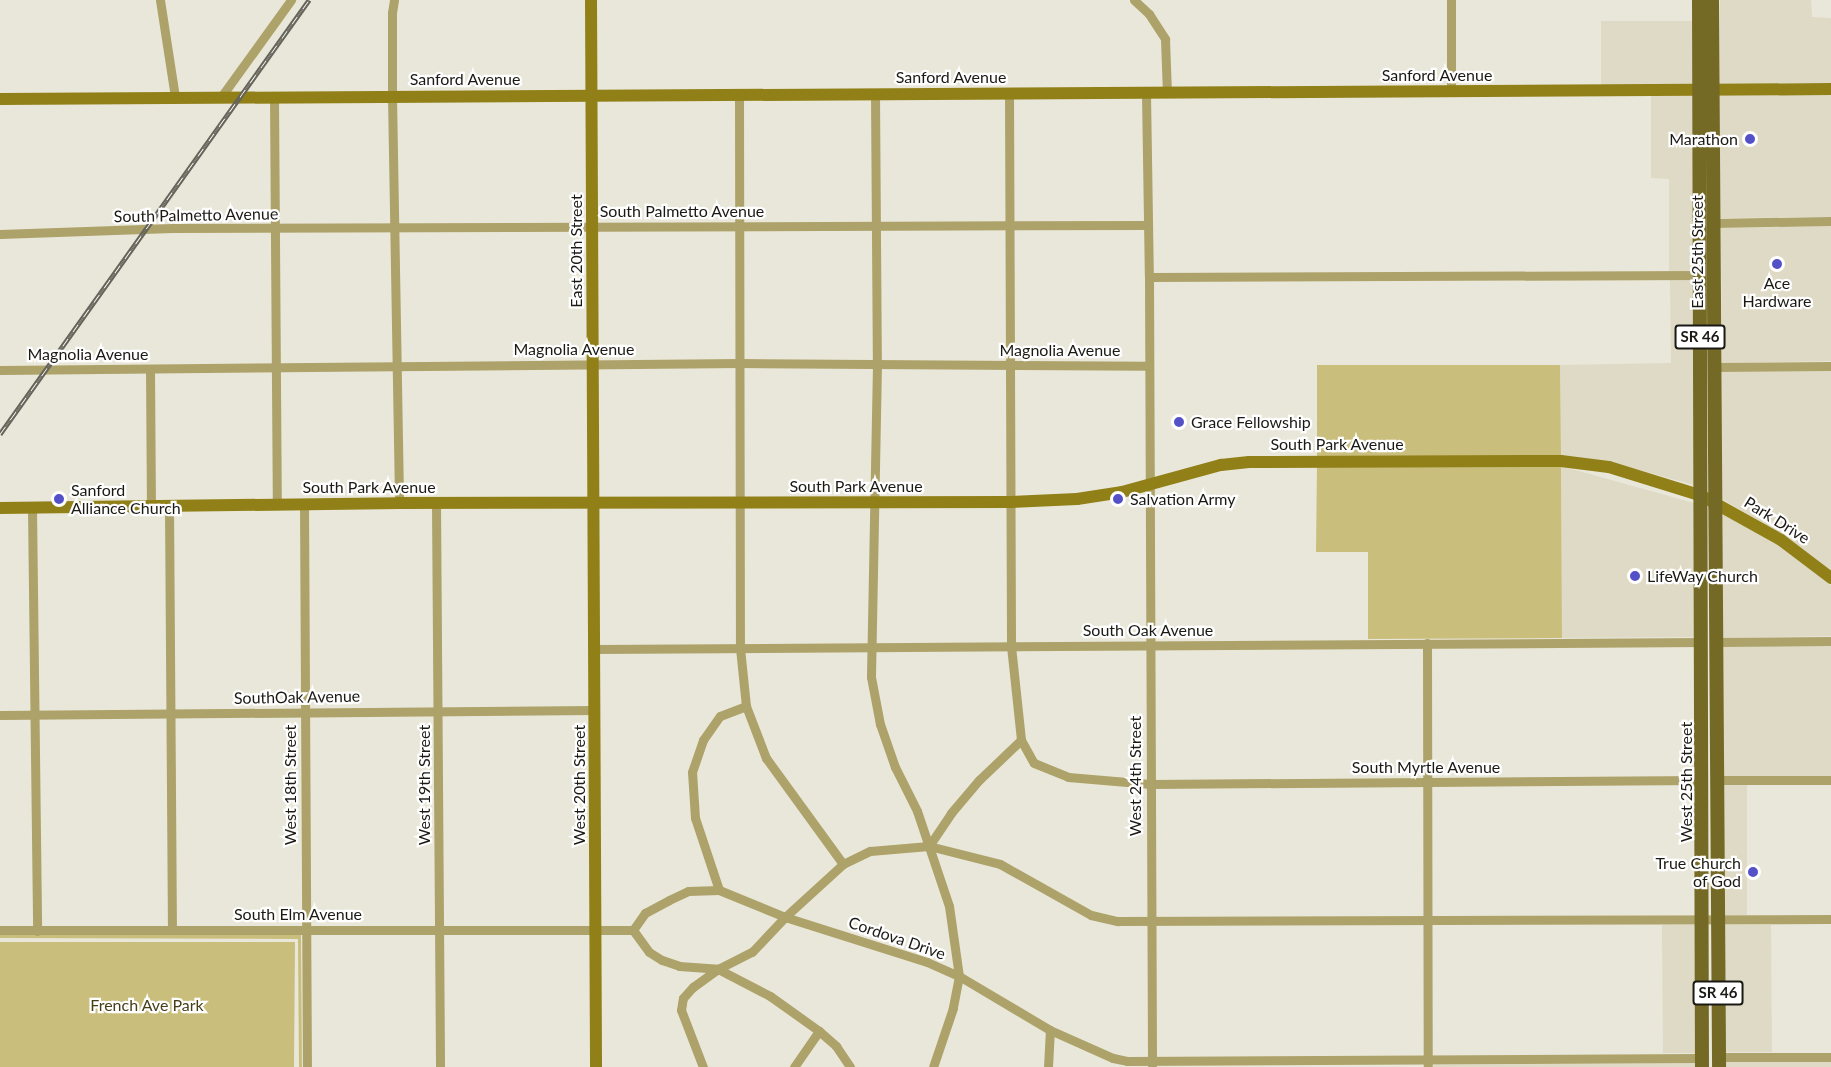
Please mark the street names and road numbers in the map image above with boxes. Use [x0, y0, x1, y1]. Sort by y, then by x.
street label: Sanford Avenue [1381, 65, 1493, 85]
street label: Sanford Avenue [895, 67, 1007, 87]
street label: Sanford Avenue [409, 69, 521, 89]
street label: East 20th Street [566, 194, 586, 308]
street label: East 25th Street [1687, 195, 1707, 309]
street label: South Palmetto Avenue [599, 201, 765, 221]
street label: South Palmetto Avenue [113, 204, 279, 226]
road number: SR 46 [1674, 325, 1726, 349]
street label: Magnolia Avenue [513, 339, 635, 359]
street label: Magnolia Avenue [999, 340, 1121, 360]
street label: Magnolia Avenue [27, 344, 149, 364]
street label: South Park Avenue [1270, 434, 1404, 454]
street label: South Park Avenue [789, 476, 923, 496]
street label: South Park Avenue [302, 477, 436, 497]
street label: Park Drive [1741, 492, 1813, 548]
street label: South Oak Avenue [1082, 620, 1214, 640]
street label: SouthOak Avenue [233, 686, 361, 708]
street label: West 24th Street [1125, 716, 1145, 836]
street label: West 25th Street [1676, 722, 1696, 842]
street label: West 18th Street [280, 725, 300, 845]
street label: West 19th Street [414, 725, 434, 845]
street label: West 20th Street [569, 725, 589, 845]
street label: South Myrtle Avenue [1351, 757, 1501, 777]
street label: South Elm Avenue [234, 904, 362, 924]
street label: Cordova Drive [846, 912, 948, 964]
road number: SR 46 [1692, 981, 1744, 1005]

